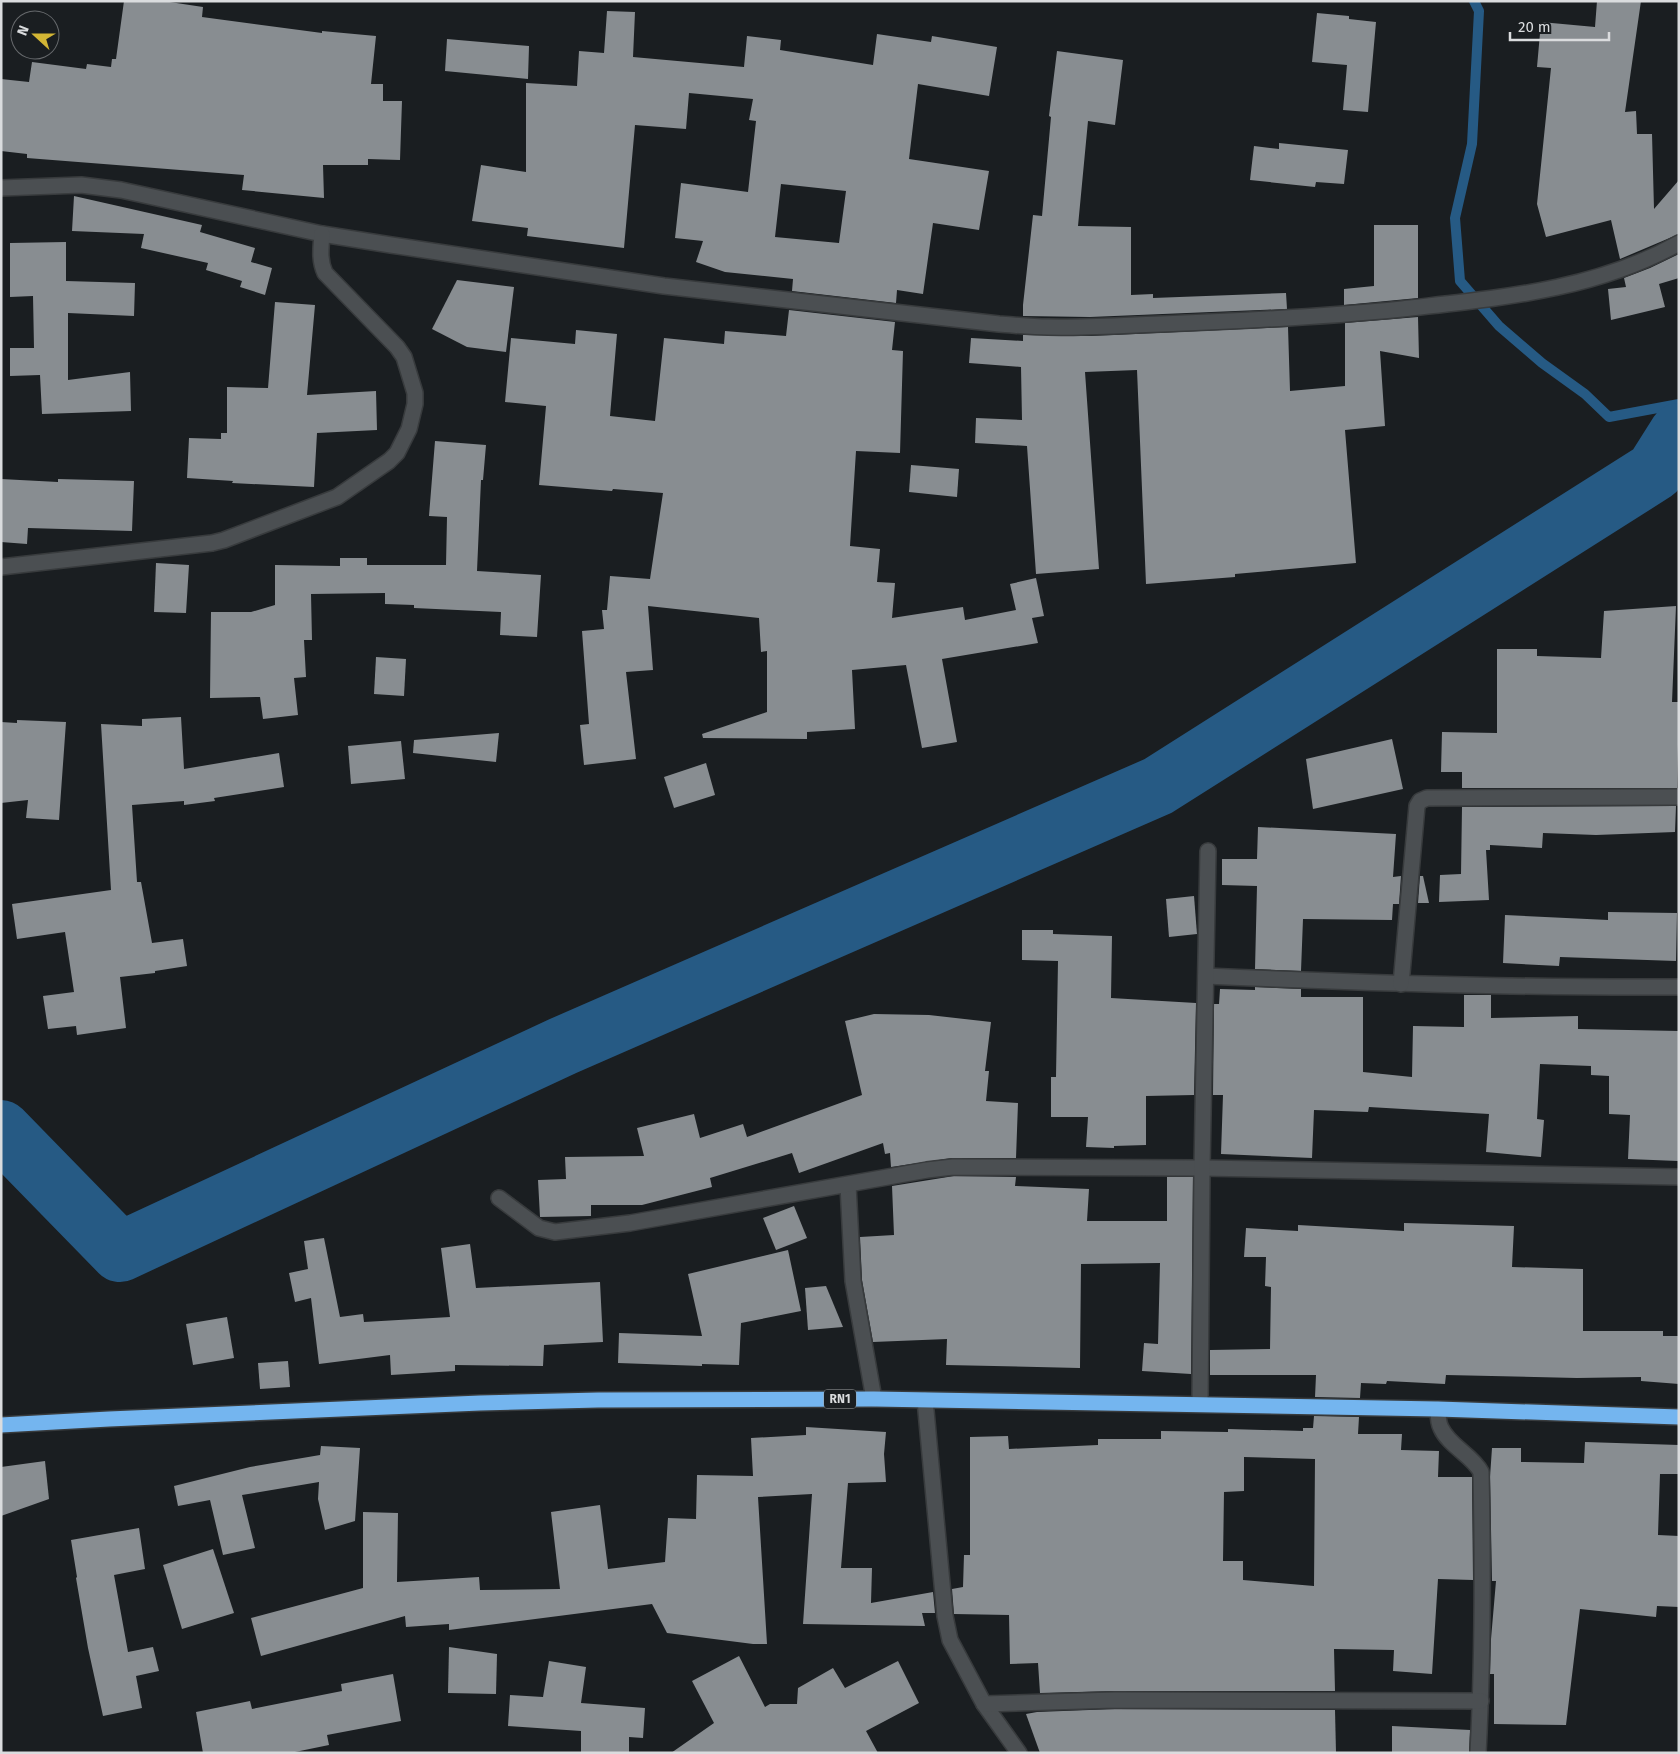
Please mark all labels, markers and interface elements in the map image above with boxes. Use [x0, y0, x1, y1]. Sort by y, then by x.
north arrow [10, 10, 60, 60]
scale bar [1510, 10, 1609, 42]
text: 20 m [1518, 18, 1551, 36]
text: N [14, 23, 33, 38]
road number: RN1 [824, 1390, 856, 1408]

